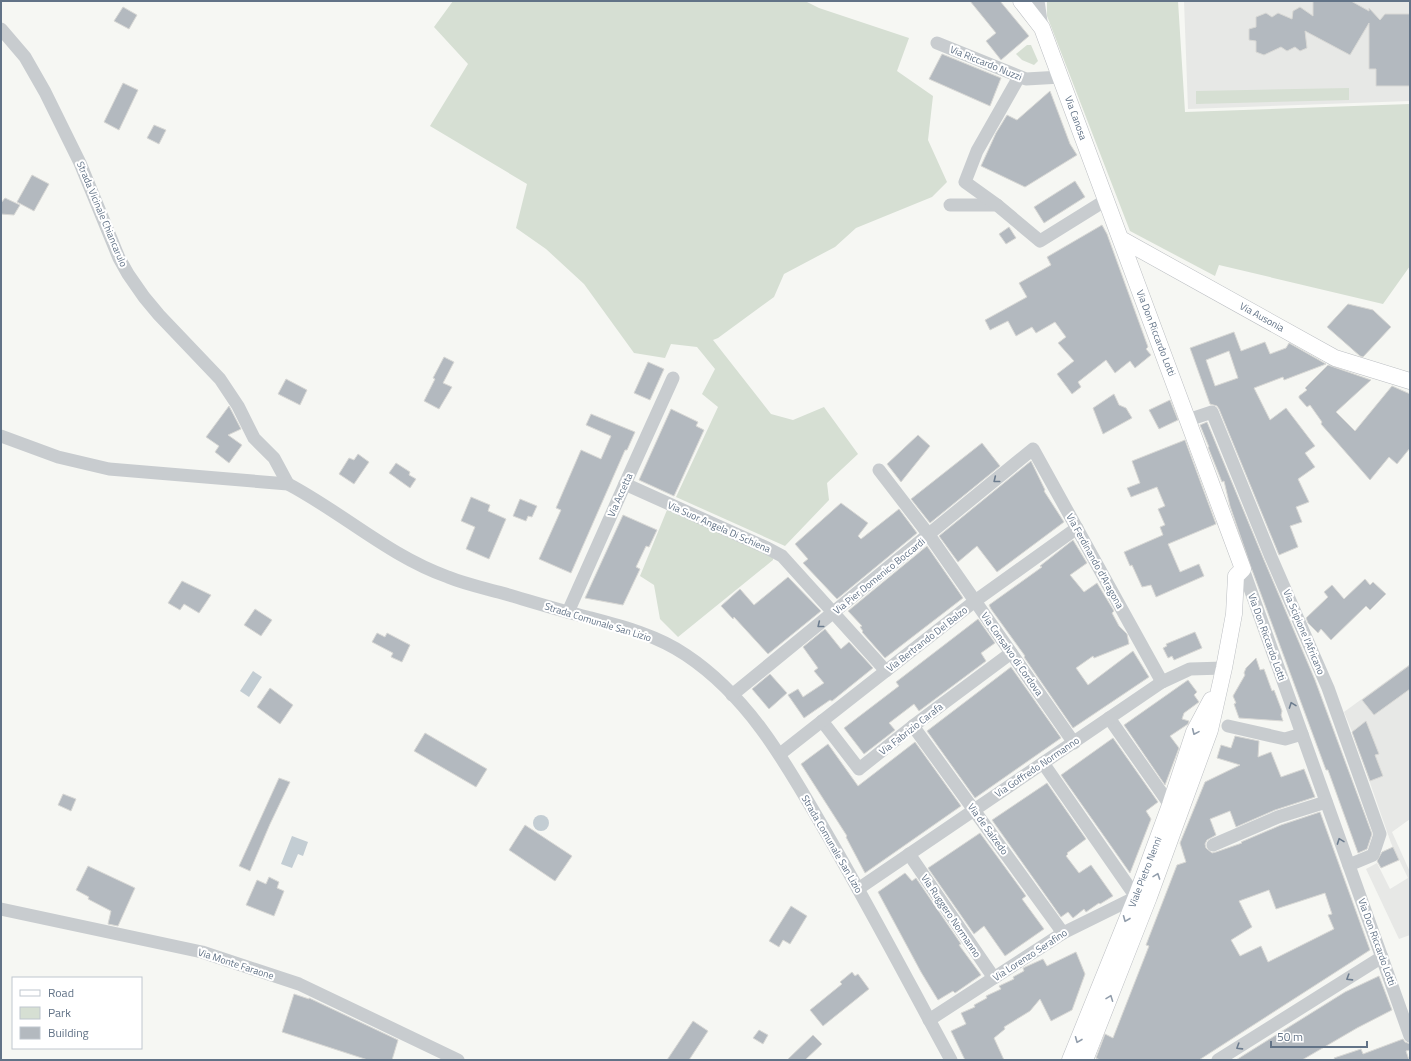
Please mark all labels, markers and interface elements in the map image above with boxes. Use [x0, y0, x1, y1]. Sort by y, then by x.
street label: Via Riccardo Nuzzi [948, 42, 1024, 84]
street label: Via Canosa [1061, 94, 1091, 142]
street label: Strada Vicinale Chiancarulo [73, 159, 131, 269]
street label: Via Don Riccardo Lotti [1133, 287, 1179, 379]
street label: Via Ausonia [1237, 299, 1287, 335]
street label: Via Accetta [604, 471, 636, 519]
one-way arrow [993, 476, 1001, 483]
street label: Via Suor Angela Di Schiena [665, 497, 773, 557]
street label: Via Ferdinando d'Aragona [1063, 511, 1127, 611]
street label: Via Pier Domenico Boccardi [830, 534, 928, 618]
street label: Via Scipione l'Africano [1279, 587, 1329, 677]
street label: Via Don Riccardo Lotti [1244, 591, 1290, 683]
street label: Strada Comunale San Lizio [543, 599, 653, 645]
street label: Via Bertrando Del Balzo [883, 603, 971, 675]
street label: Via Consalvo di Cordova [977, 609, 1047, 699]
one-way arrow [817, 620, 824, 627]
street label: Via Fabrizio Carafa [876, 699, 946, 759]
one-way arrow [1288, 702, 1296, 709]
one-way arrow [1191, 728, 1199, 735]
street label: Via Goffredo Normanno [992, 733, 1082, 801]
street label: Strada Comunale San Lizio [798, 792, 866, 896]
street label: Via de Salzedo [964, 800, 1012, 858]
street label: Viale Pietro Nenni [1125, 834, 1165, 910]
one-way arrow [1337, 837, 1345, 844]
street label: Via Ruggero Normanno [917, 871, 985, 961]
one-way arrow [1152, 873, 1160, 880]
street label: Via Don Riccardo Lotti [1354, 896, 1400, 988]
one-way arrow [1123, 916, 1131, 923]
street label: Via Lorenzo Serafino [990, 925, 1070, 985]
street label: Via Monte Faraone [196, 945, 276, 983]
one-way arrow [1346, 973, 1353, 980]
legend [12, 977, 142, 1049]
text: Road [48, 983, 74, 1002]
one-way arrow [1105, 994, 1113, 1001]
text: Park [48, 1003, 71, 1022]
text: Building [48, 1023, 89, 1042]
scale bar [1271, 1023, 1367, 1049]
text: 50 m [1277, 1027, 1303, 1046]
one-way arrow [1075, 1036, 1083, 1044]
one-way arrow [1236, 1042, 1243, 1049]

